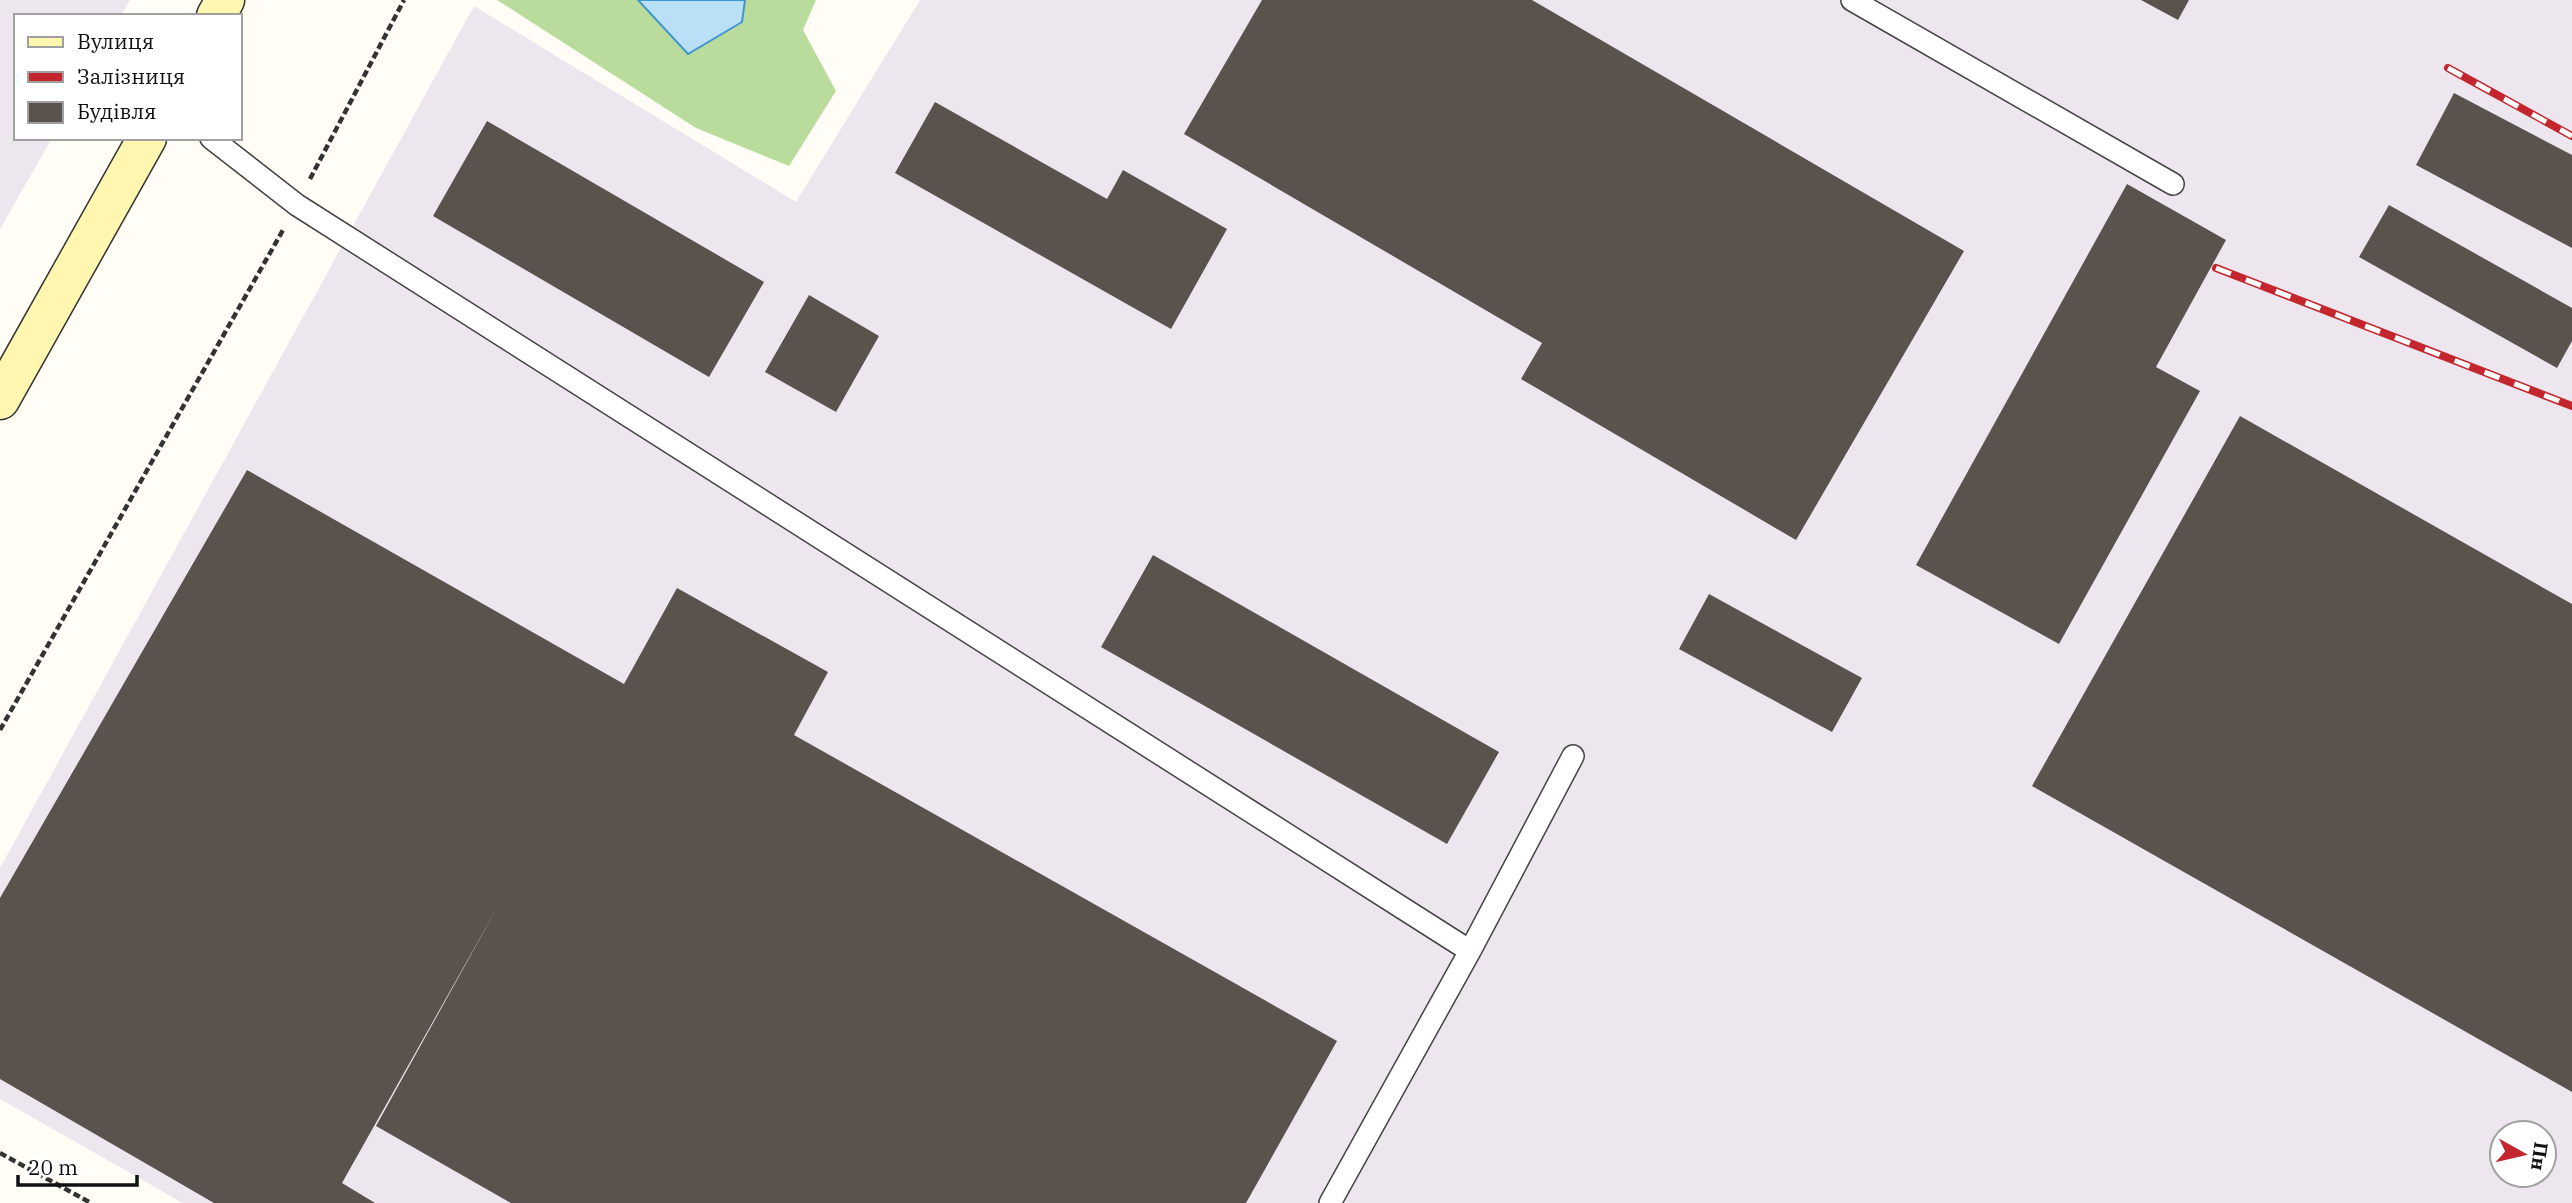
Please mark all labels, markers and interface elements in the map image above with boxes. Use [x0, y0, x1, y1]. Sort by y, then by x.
legend [14, 14, 242, 140]
text: Вулиця [77, 27, 154, 55]
text: Залізниця [77, 62, 185, 90]
text: Будівля [77, 97, 156, 125]
north arrow [2488, 1119, 2558, 1189]
text: Пн [2526, 1141, 2554, 1172]
scale bar [18, 1144, 136, 1188]
text: 20 m [28, 1153, 78, 1181]

